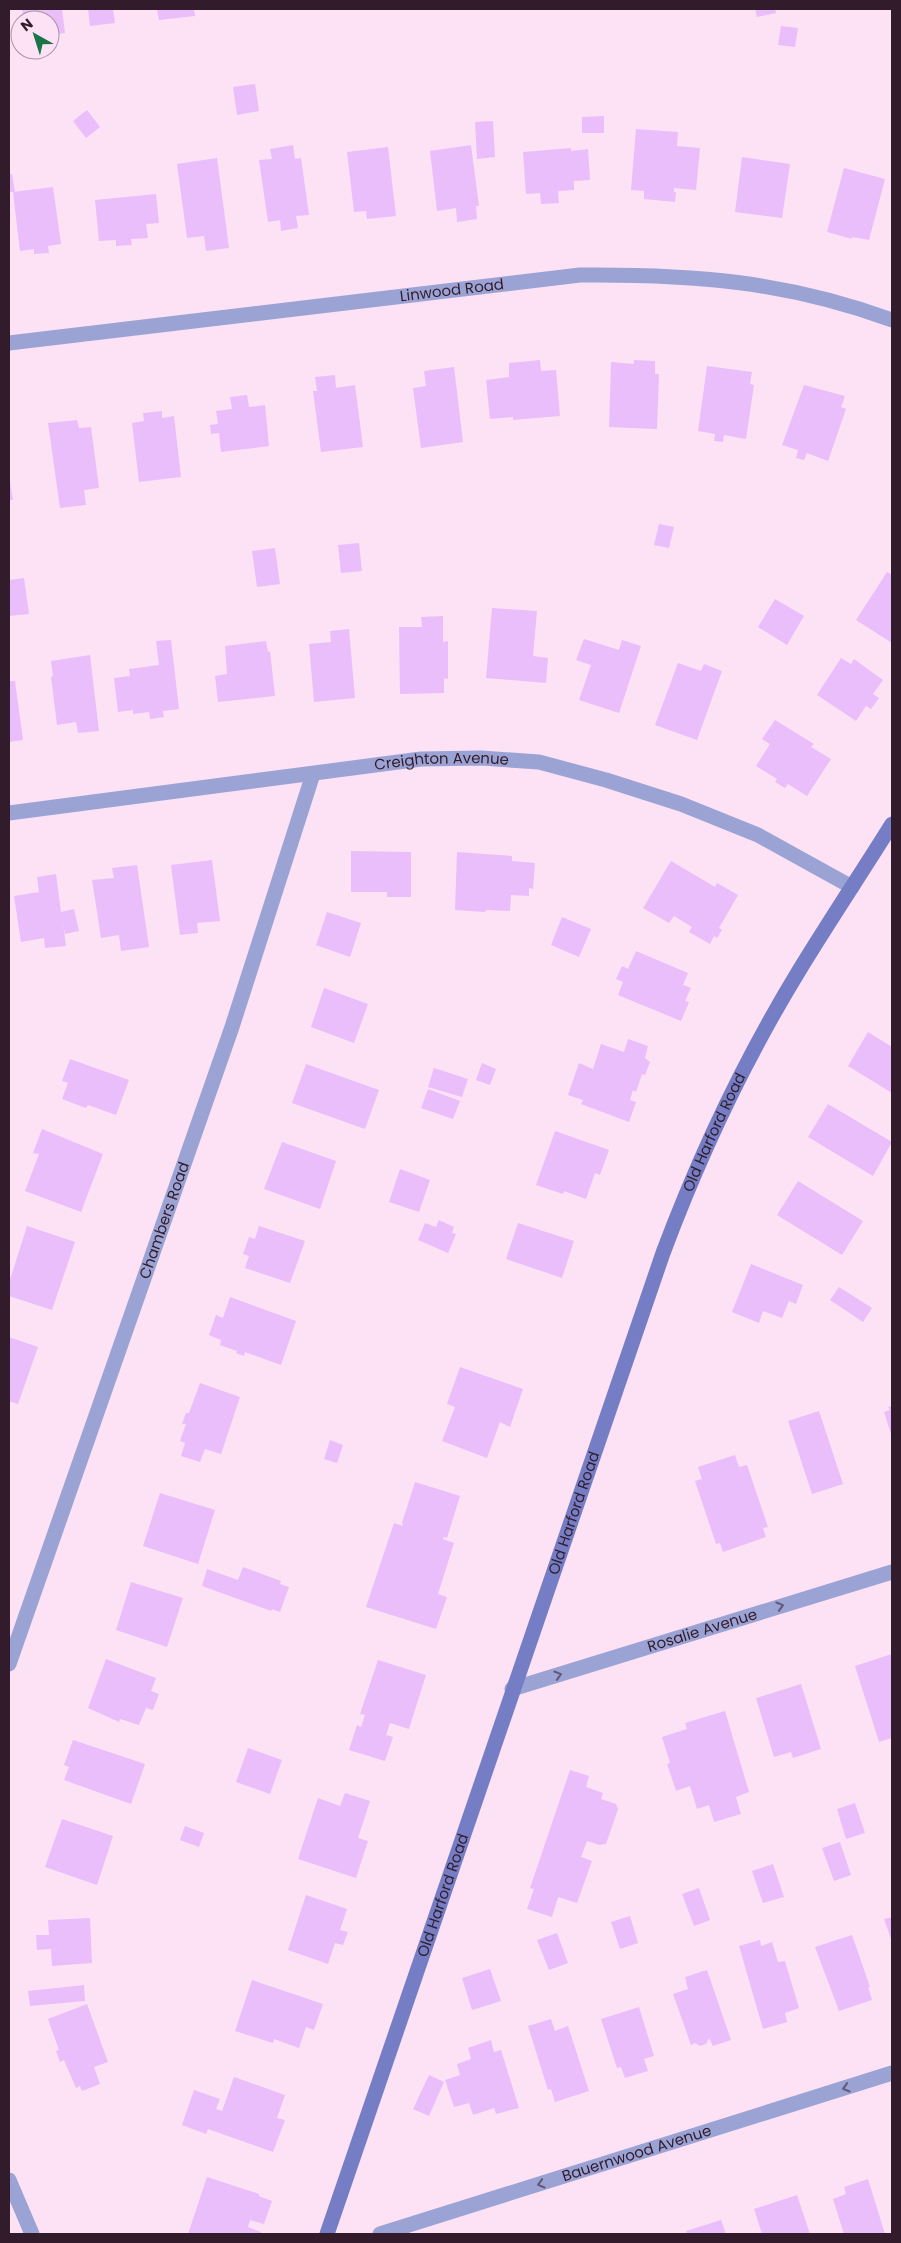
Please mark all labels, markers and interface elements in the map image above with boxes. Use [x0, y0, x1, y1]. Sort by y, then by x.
north arrow [10, 10, 60, 60]
text: N [16, 14, 37, 36]
street label: Linwood Road [399, 273, 505, 306]
street label: Creighton Avenue [373, 747, 510, 775]
street label: Old Harford Road [677, 1069, 750, 1195]
street label: Chambers Road [134, 1159, 194, 1282]
street label: Old Harford Road [543, 1448, 604, 1577]
one-way arrow [776, 1602, 784, 1612]
street label: Rosalie Avenue [645, 1603, 760, 1657]
one-way arrow [554, 1671, 562, 1681]
street label: Old Harford Road [412, 1831, 473, 1960]
one-way arrow [842, 2082, 850, 2092]
street label: Bauernwood Avenue [559, 2119, 714, 2186]
one-way arrow [537, 2178, 545, 2188]

